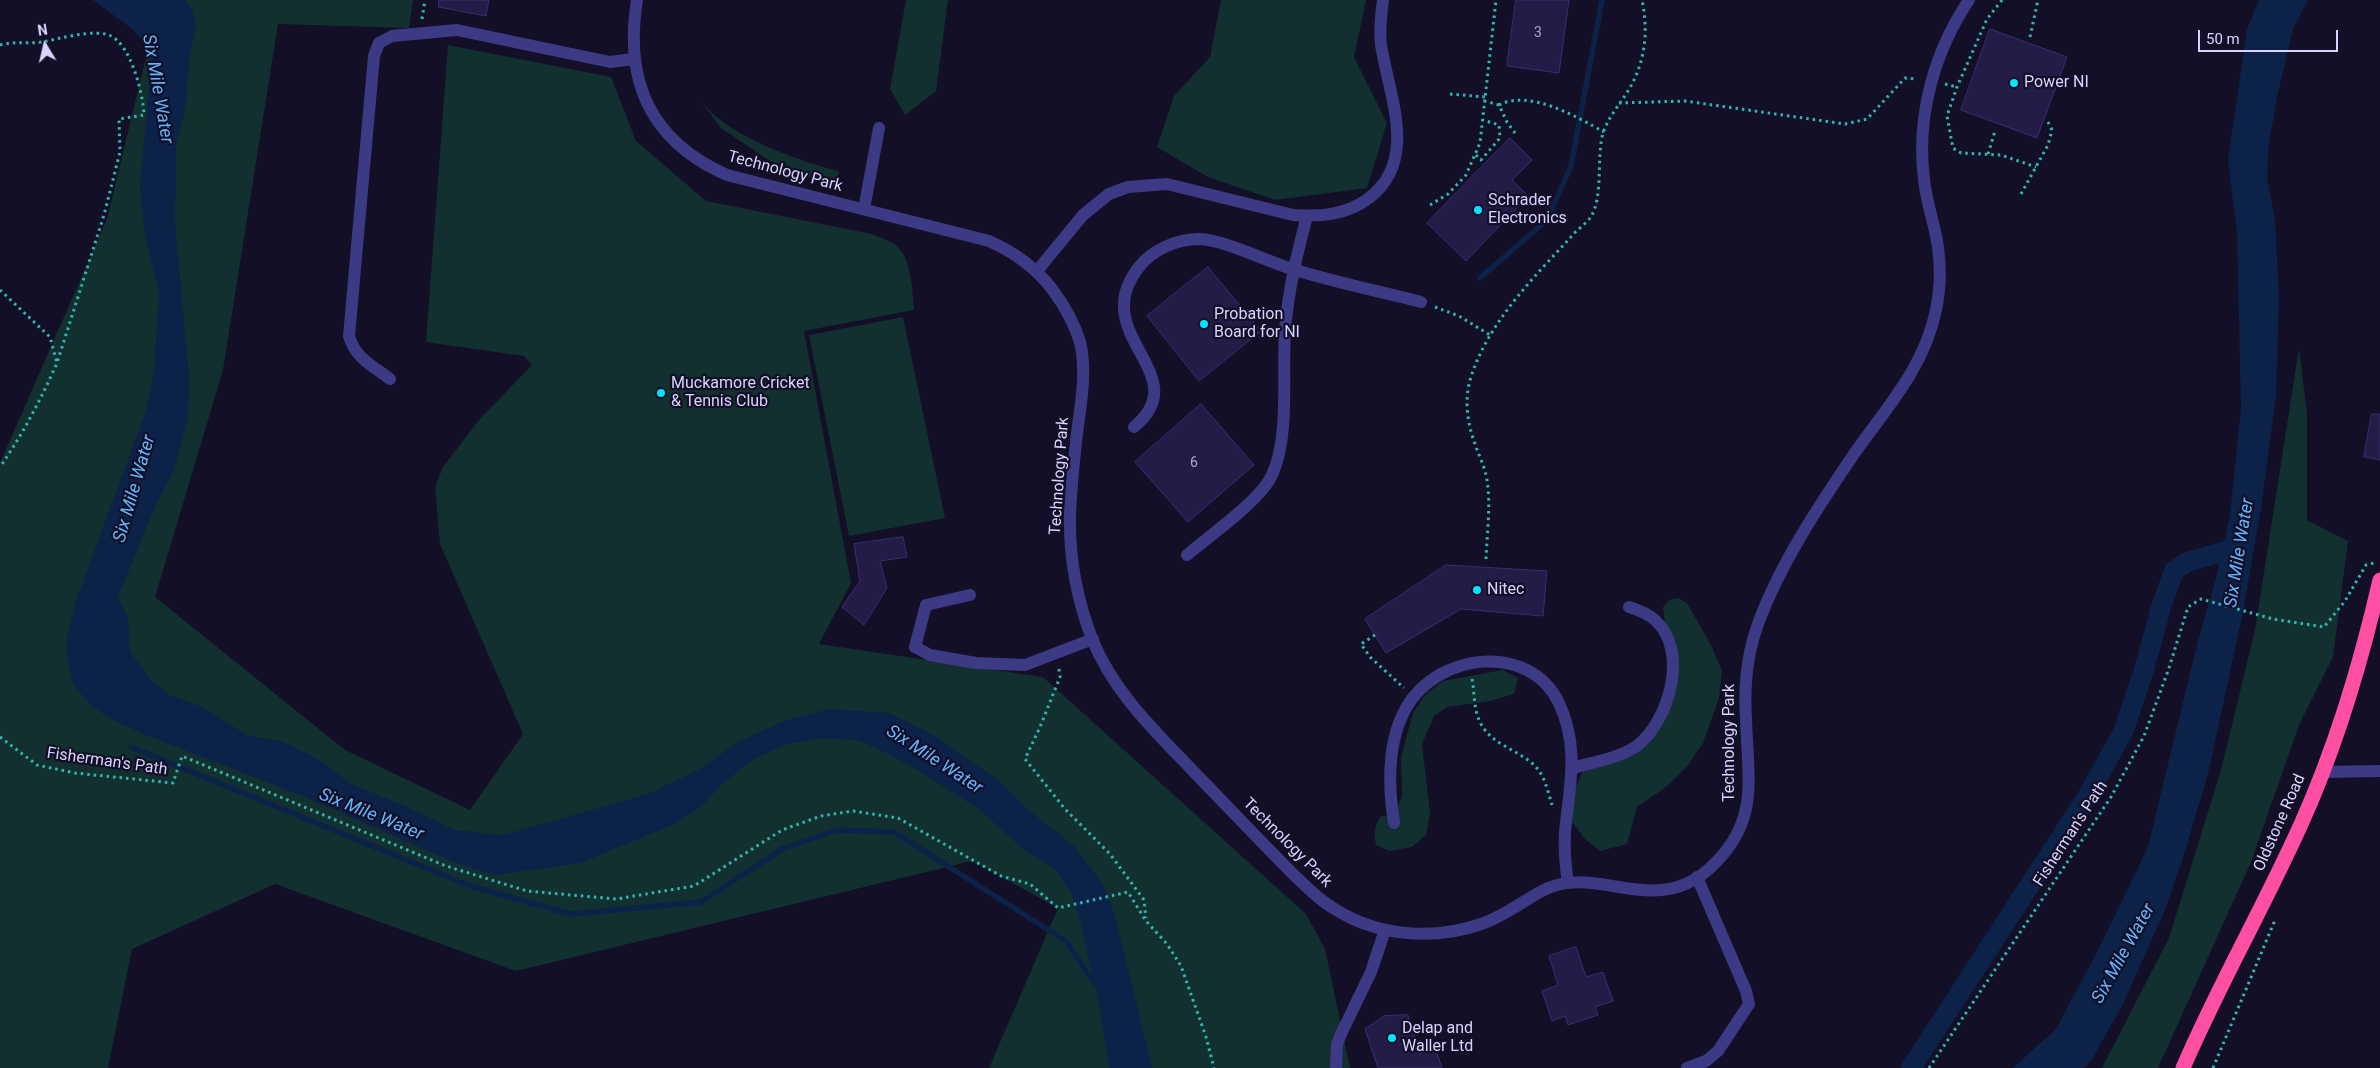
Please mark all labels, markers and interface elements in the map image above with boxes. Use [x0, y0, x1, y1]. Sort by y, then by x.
north arrow [20, 20, 70, 70]
scale bar [2200, 20, 2340, 52]
text: N [37, 22, 49, 39]
house number: 3 [1534, 25, 1542, 41]
text: 50 m [2206, 30, 2240, 48]
water label: Six Mile Water [137, 33, 177, 145]
place label: Power NI [2024, 73, 2089, 93]
marker: Power NI [2008, 77, 2020, 89]
street label: Technology Park [725, 147, 845, 197]
place label: Schrader Electronics [1488, 191, 1567, 229]
marker: Schrader Electronics [1472, 204, 1484, 216]
place label: Probation Board for NI [1214, 305, 1300, 343]
marker: Probation Board for NI [1198, 318, 1210, 330]
place label: Muckamore Cricket & Tennis Club [671, 374, 810, 412]
marker: Muckamore Cricket & Tennis Club [655, 387, 667, 399]
street label: Technology Park [1046, 416, 1074, 536]
water label: Six Mile Water [109, 433, 161, 545]
house number: 6 [1190, 455, 1198, 471]
water label: Six Mile Water [2221, 497, 2259, 609]
place label: Nitec [1487, 580, 1524, 600]
marker: Nitec [1471, 584, 1483, 596]
street label: Technology Park [1720, 684, 1740, 802]
water label: Six Mile Water [882, 721, 986, 799]
street label: Fisherman's Path [45, 744, 169, 780]
street label: Oldstone Road [2250, 771, 2310, 875]
street label: Fisherman's Path [2030, 778, 2112, 890]
water label: Six Mile Water [316, 784, 426, 846]
street label: Technology Park [1238, 794, 1336, 892]
water label: Six Mile Water [2088, 900, 2160, 1008]
place label: Delap and Waller Ltd [1402, 1019, 1473, 1057]
marker: Delap and Waller Ltd [1386, 1032, 1398, 1044]

